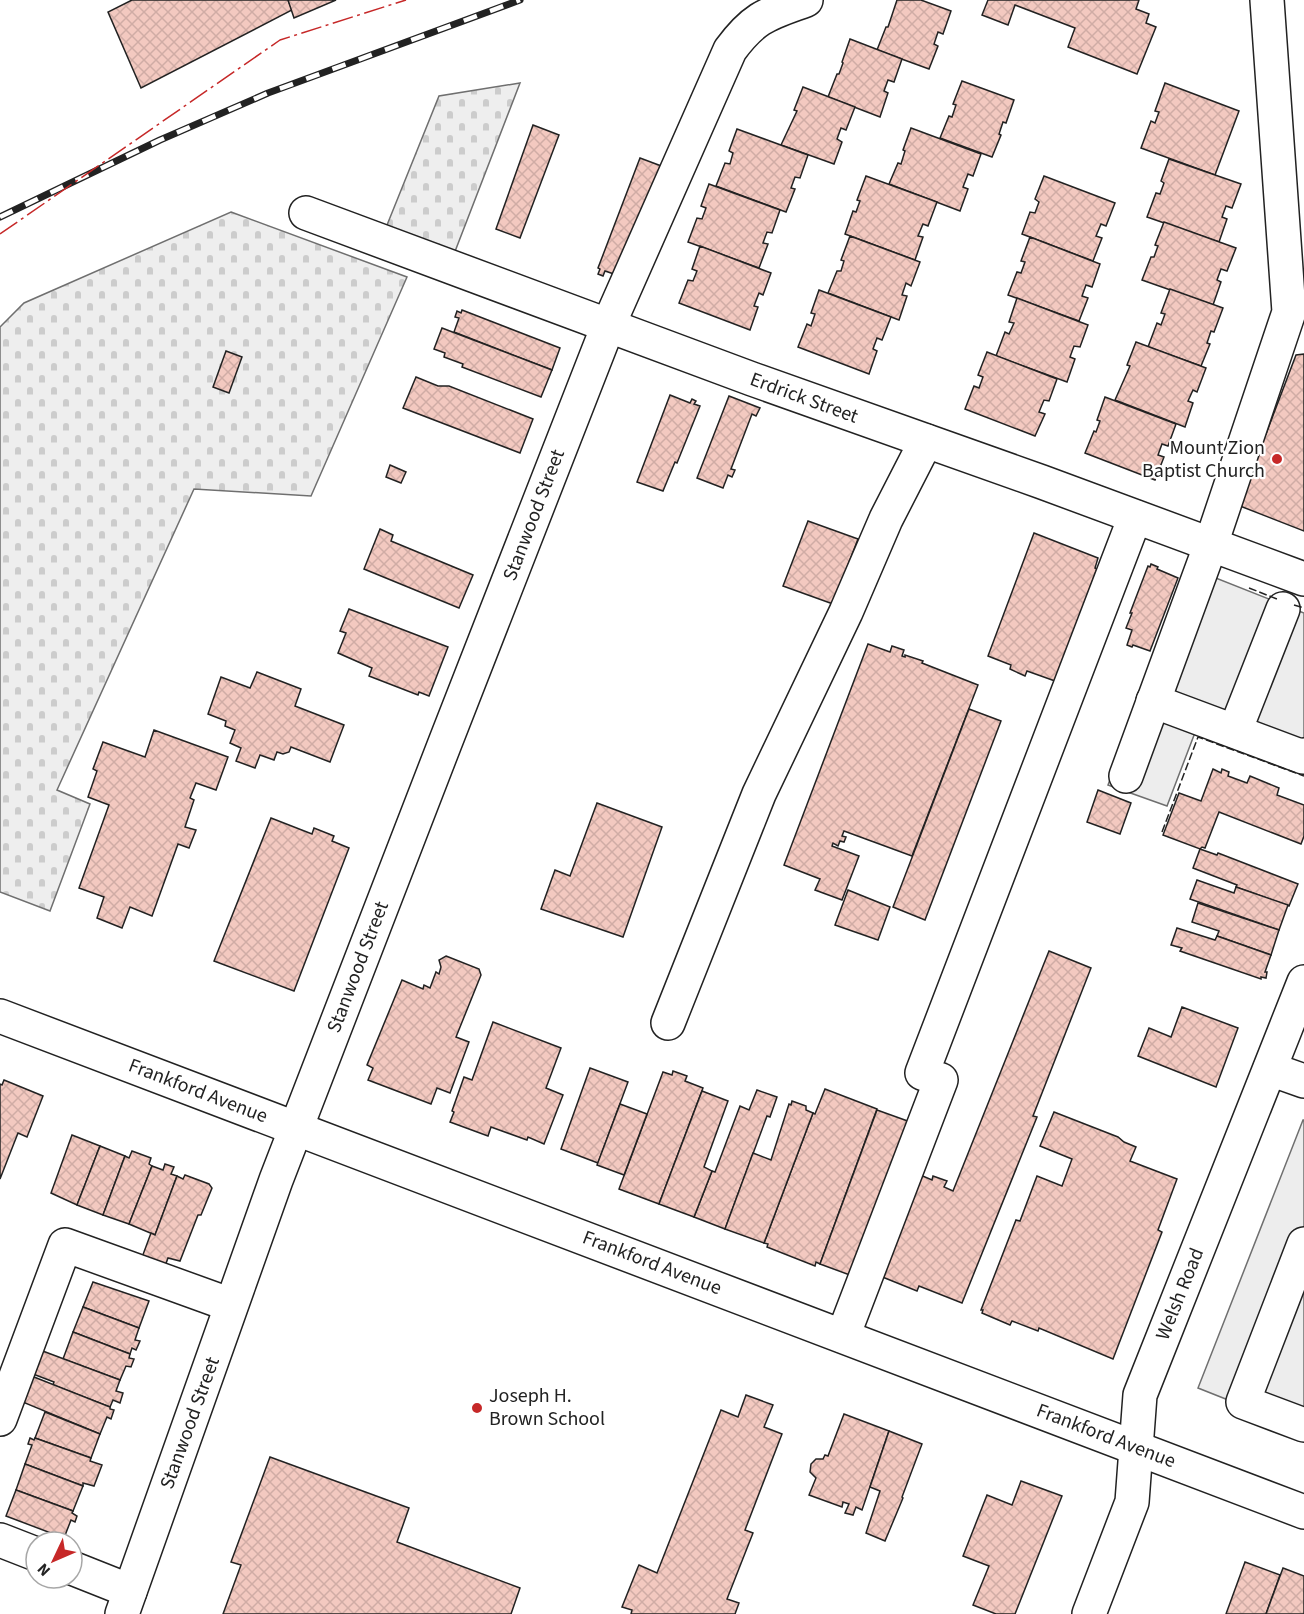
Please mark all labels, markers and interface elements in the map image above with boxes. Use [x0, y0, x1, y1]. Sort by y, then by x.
street label: Erdrick Street [746, 365, 862, 431]
place label: Mount Zion Baptist Church [1142, 434, 1265, 485]
street label: Stanwood Street [496, 445, 572, 585]
marker: Mount Zion Baptist Church [1270, 452, 1284, 466]
street label: Stanwood Street [320, 897, 396, 1037]
street label: Frankford Avenue [124, 1052, 272, 1130]
street label: Frankford Avenue [578, 1224, 726, 1302]
street label: Welsh Road [1149, 1244, 1211, 1344]
street label: Stanwood Street [153, 1353, 227, 1493]
place label: Joseph H. Brown School [489, 1382, 605, 1433]
street label: Frankford Avenue [1032, 1397, 1180, 1475]
marker: Joseph H. Brown School [470, 1401, 484, 1415]
north arrow [24, 1530, 84, 1590]
text: N [32, 1558, 56, 1581]

